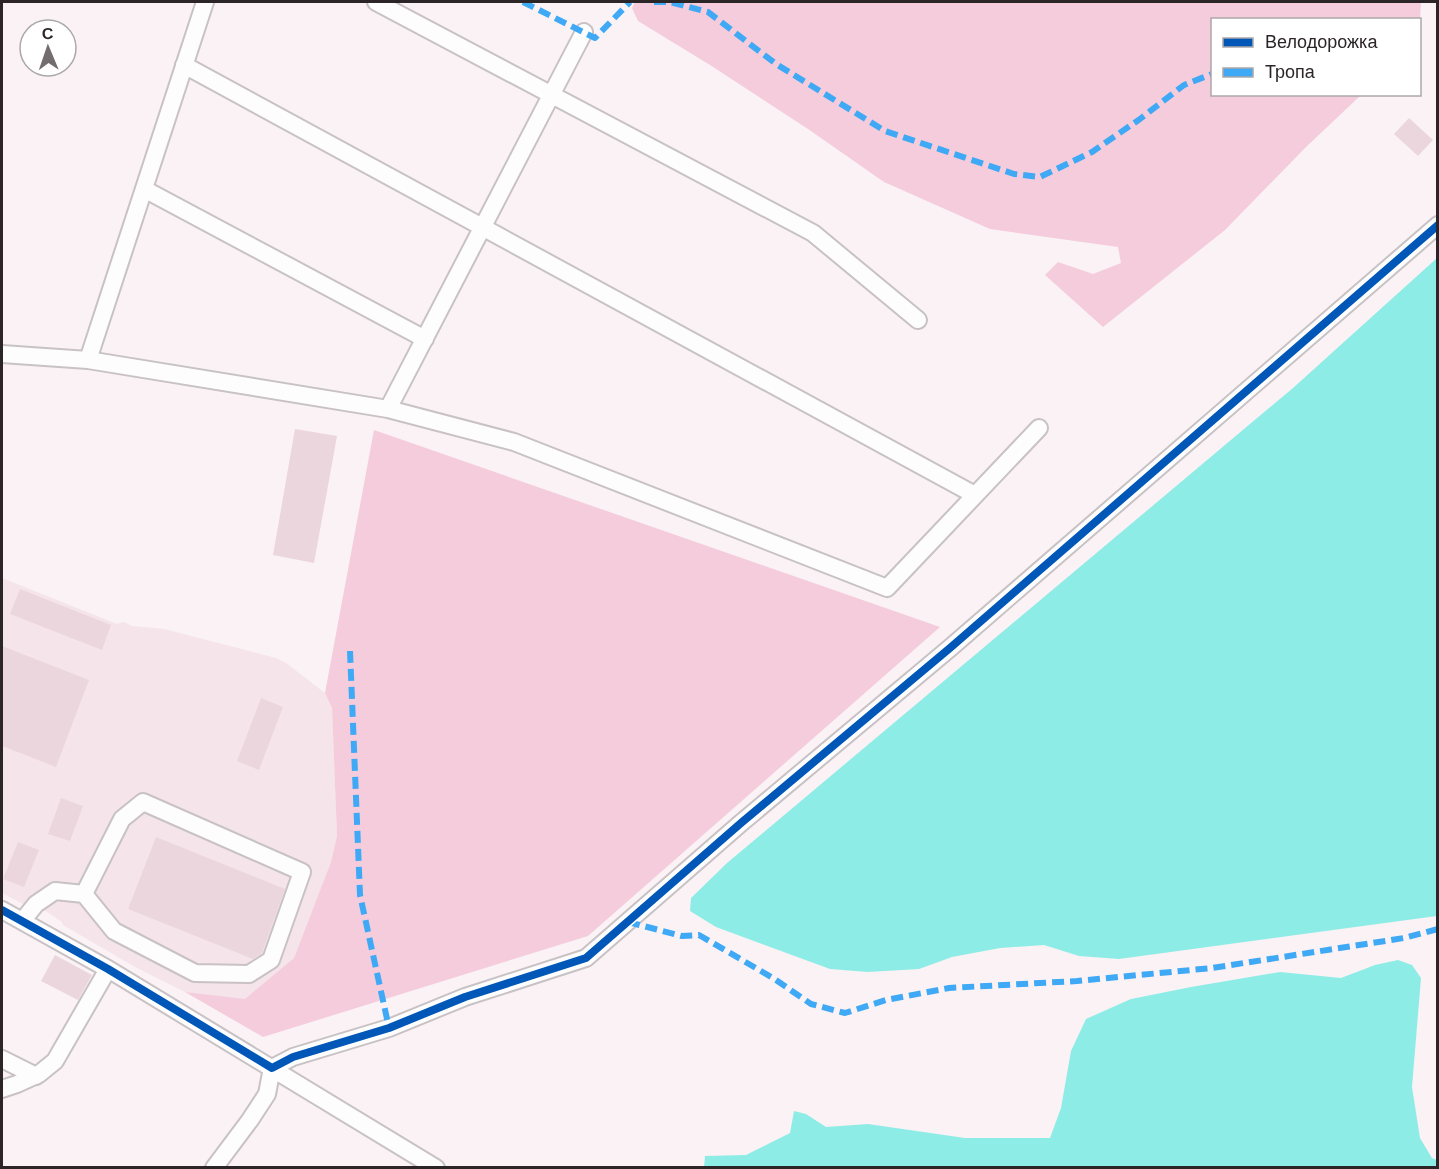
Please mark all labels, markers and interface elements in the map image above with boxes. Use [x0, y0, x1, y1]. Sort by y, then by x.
north arrow [18, 18, 78, 78]
legend [1211, 18, 1421, 96]
text: С [41, 23, 54, 44]
text: Велодорожка [1265, 30, 1378, 54]
text: Тропа [1265, 60, 1316, 84]

